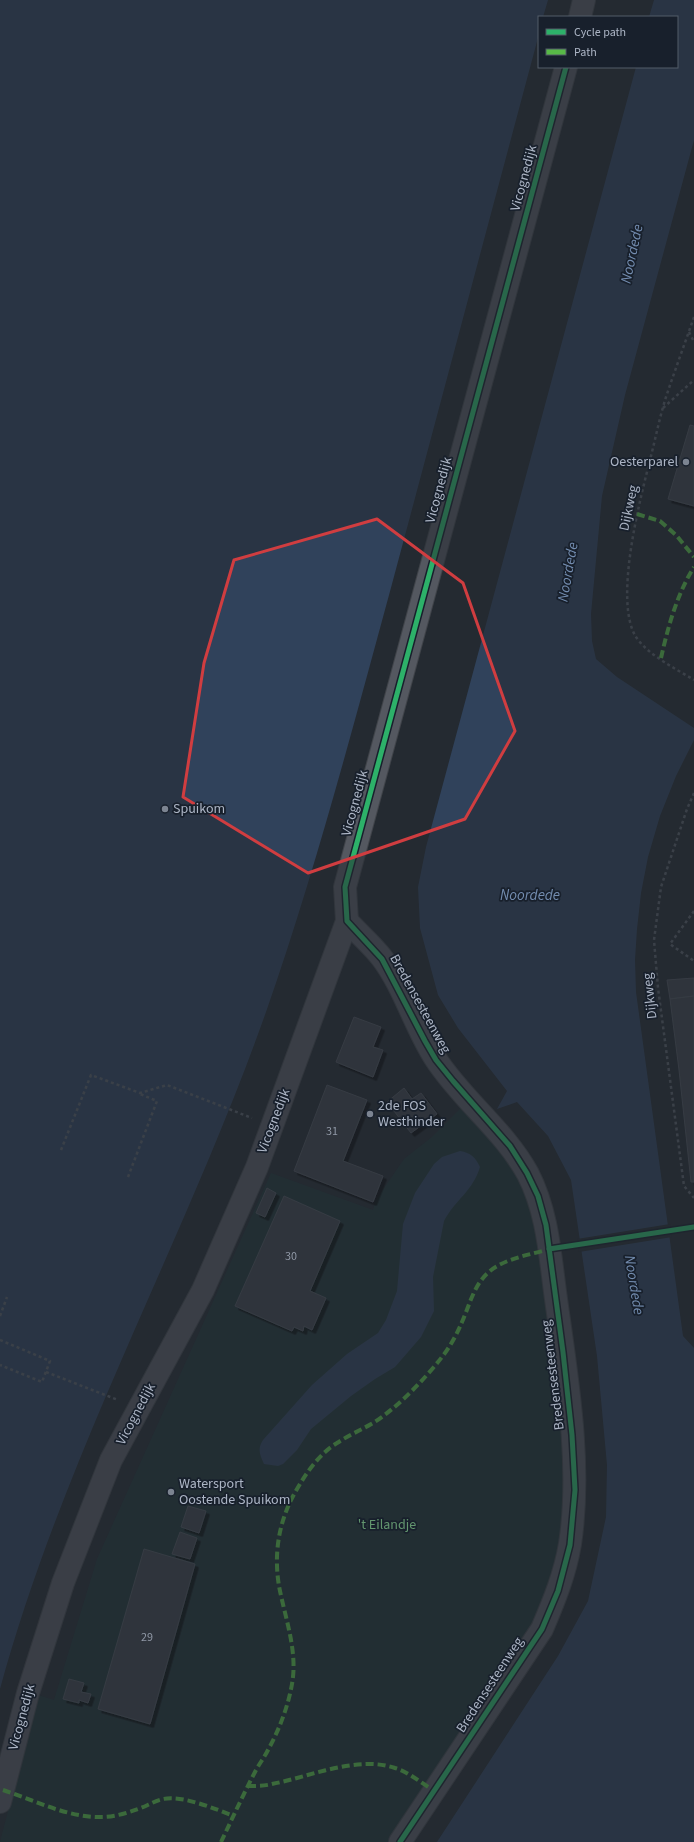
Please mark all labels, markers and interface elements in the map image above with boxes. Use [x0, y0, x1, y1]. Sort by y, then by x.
legend [538, 16, 678, 68]
text: Cycle path [574, 24, 626, 41]
text: Path [574, 44, 597, 61]
street label: Vicognedijk [506, 143, 542, 213]
water label: Noordede [615, 222, 649, 286]
place label: Oesterparel [610, 452, 678, 472]
street label: Vicognedijk [421, 455, 457, 525]
marker: Oesterparel [681, 457, 691, 467]
street label: Dijkweg [614, 483, 644, 533]
water label: Noordede [552, 541, 584, 603]
street label: Vicognedijk [337, 768, 373, 838]
place label: Spuikom [173, 799, 225, 819]
marker: Spuikom [160, 804, 170, 814]
water label: Noordede [500, 885, 560, 906]
street label: Bredensesteenweg [384, 951, 456, 1057]
street label: Dijkweg [638, 972, 662, 1020]
street label: Vicognedijk [253, 1086, 295, 1156]
place label: 2de FOS Westhinder [378, 1096, 445, 1132]
marker: 2de FOS Westhinder [365, 1109, 375, 1119]
house number: 31 [326, 1123, 338, 1140]
house number: 30 [285, 1248, 297, 1265]
water label: Noordede [619, 1254, 649, 1316]
street label: Bredensesteenweg [536, 1319, 570, 1431]
street label: Vicognedijk [111, 1379, 161, 1449]
place label: Watersport Oostende Spuikom [179, 1474, 290, 1510]
marker: Watersport Oostende Spuikom [166, 1487, 176, 1497]
park label: 't Eilandje [358, 1515, 416, 1535]
house number: 29 [141, 1629, 153, 1646]
street label: Bredensesteenweg [451, 1633, 529, 1737]
street label: Vicognedijk [4, 1682, 40, 1752]

